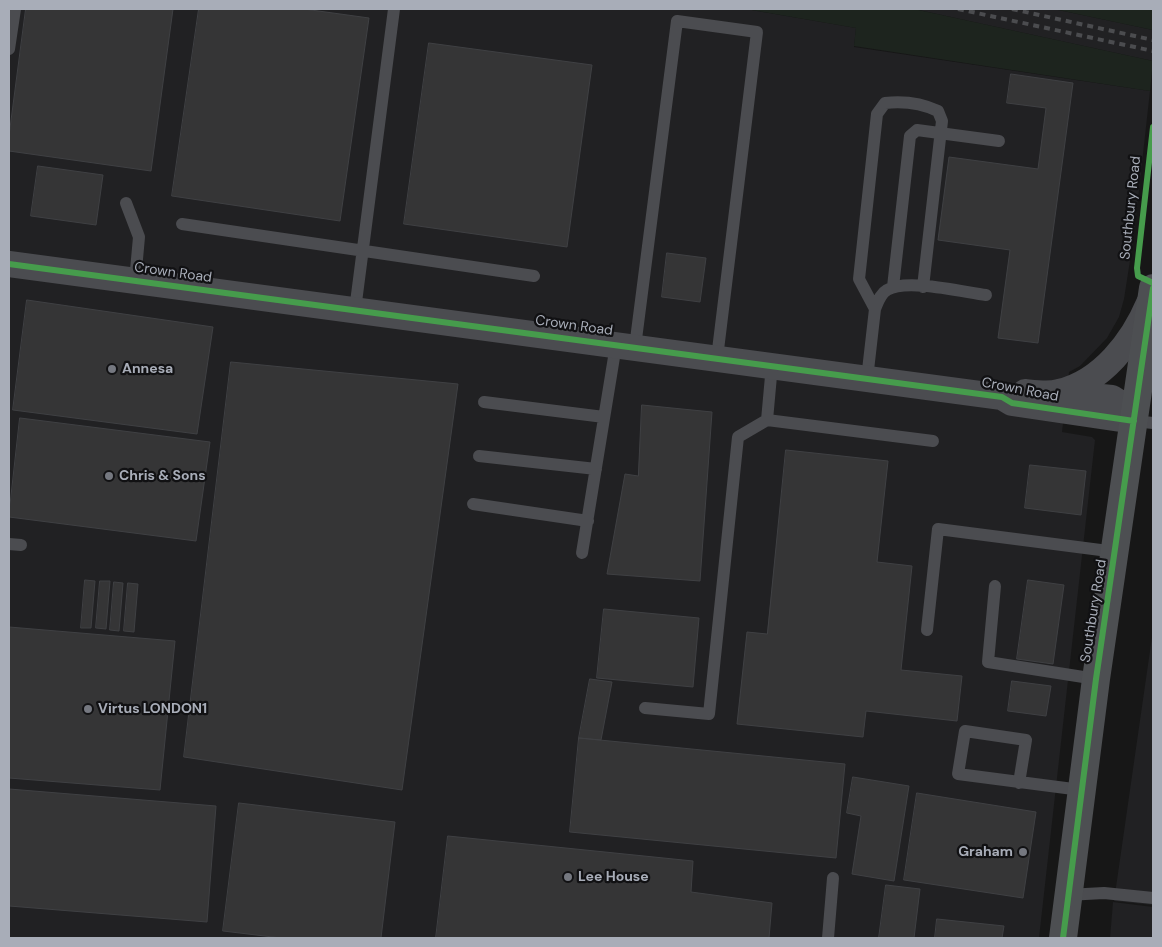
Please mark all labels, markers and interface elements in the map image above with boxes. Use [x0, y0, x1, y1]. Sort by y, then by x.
street label: Southbury Road [1117, 155, 1145, 261]
street label: Crown Road [133, 259, 213, 287]
street label: Crown Road [534, 312, 614, 340]
place label: Annesa [122, 361, 173, 377]
marker: Annesa [106, 363, 118, 375]
street label: Crown Road [980, 374, 1060, 406]
place label: Chris & Sons [119, 468, 206, 484]
marker: Chris & Sons [103, 470, 115, 482]
street label: Southbury Road [1078, 558, 1110, 664]
place label: Virtus LONDON1 [98, 701, 207, 717]
marker: Virtus LONDON1 [82, 703, 94, 715]
place label: Graham [958, 844, 1013, 860]
marker: Graham [1017, 846, 1029, 858]
place label: Lee House [578, 869, 649, 885]
marker: Lee House [562, 871, 574, 883]

